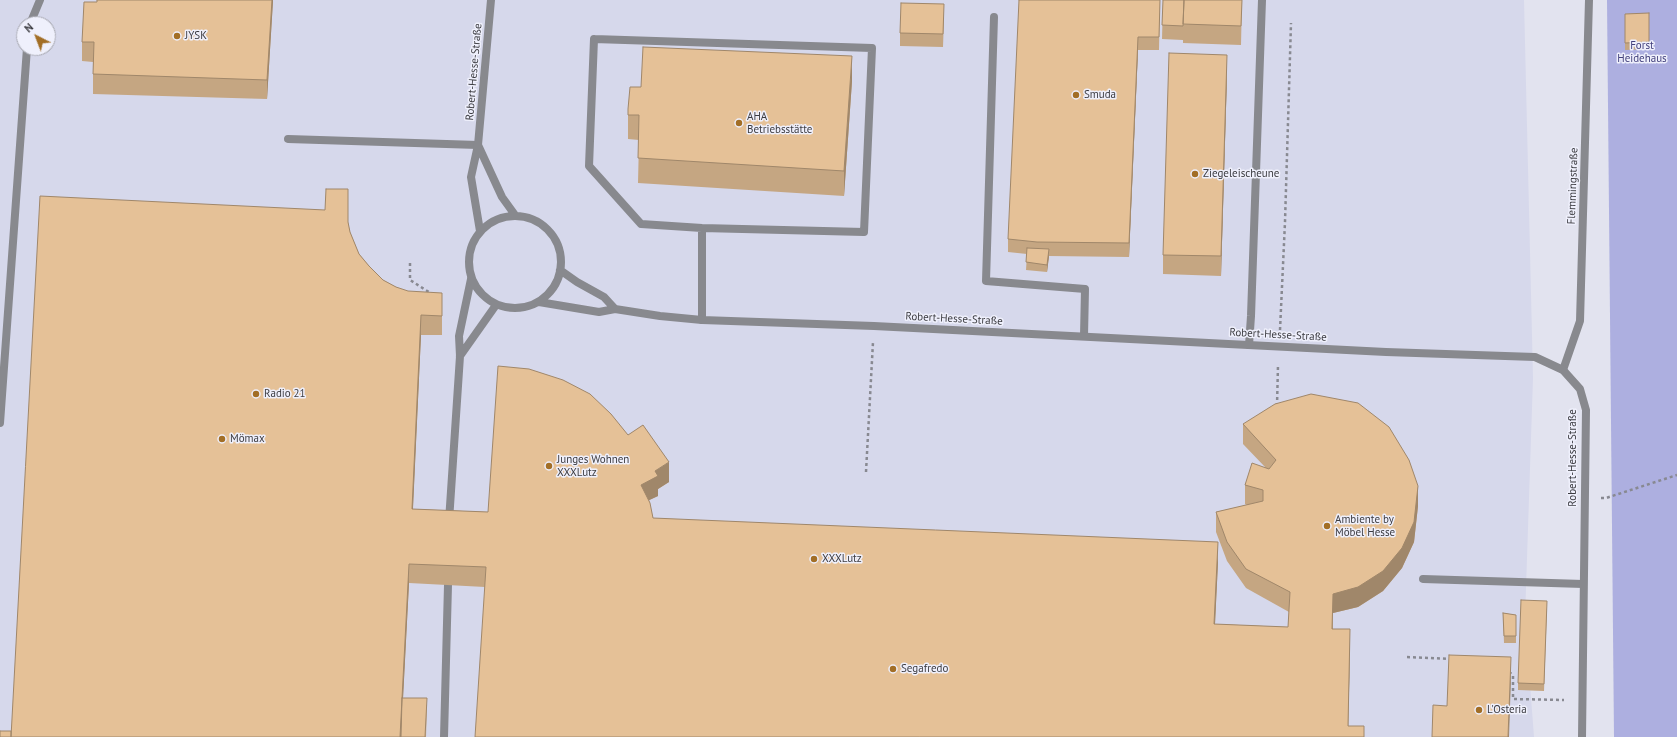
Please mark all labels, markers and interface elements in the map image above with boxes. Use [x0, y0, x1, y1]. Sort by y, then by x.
north arrow [16, 16, 56, 56]
text: N [21, 20, 36, 35]
street label: Robert-Hesse-Straße [463, 23, 485, 121]
place label: JYSK [185, 29, 207, 43]
marker: JYSK [172, 31, 182, 41]
park label: Forst Heidehaus [1617, 39, 1667, 65]
place label: Smuda [1084, 88, 1116, 102]
marker: Smuda [1071, 90, 1081, 100]
place label: AHA Betriebsstätte [747, 110, 812, 136]
marker: AHA Betriebsstätte [734, 118, 744, 128]
street label: Flemmingstraße [1565, 147, 1581, 225]
place label: Ziegeleischeune [1203, 167, 1279, 181]
marker: Ziegeleischeune [1190, 169, 1200, 179]
street label: Robert-Hesse-Straße [905, 310, 1003, 328]
street label: Robert-Hesse-Straße [1229, 326, 1327, 344]
place label: Radio 21 [264, 387, 306, 401]
marker: Radio 21 [251, 389, 261, 399]
street label: Robert-Hesse-Straße [1566, 409, 1580, 507]
place label: Mömax [230, 432, 265, 446]
marker: Mömax [217, 434, 227, 444]
place label: Junges Wohnen XXXLutz [557, 453, 629, 479]
marker: Junges Wohnen XXXLutz [544, 461, 554, 471]
place label: Ambiente by Möbel Hesse [1335, 513, 1395, 539]
marker: Ambiente by Möbel Hesse [1322, 521, 1332, 531]
place label: XXXLutz [822, 552, 862, 566]
marker: XXXLutz [809, 554, 819, 564]
place label: Segafredo [901, 662, 948, 676]
marker: Segafredo [888, 664, 898, 674]
place label: L'Osteria [1487, 703, 1527, 717]
marker: L'Osteria [1474, 705, 1484, 715]

